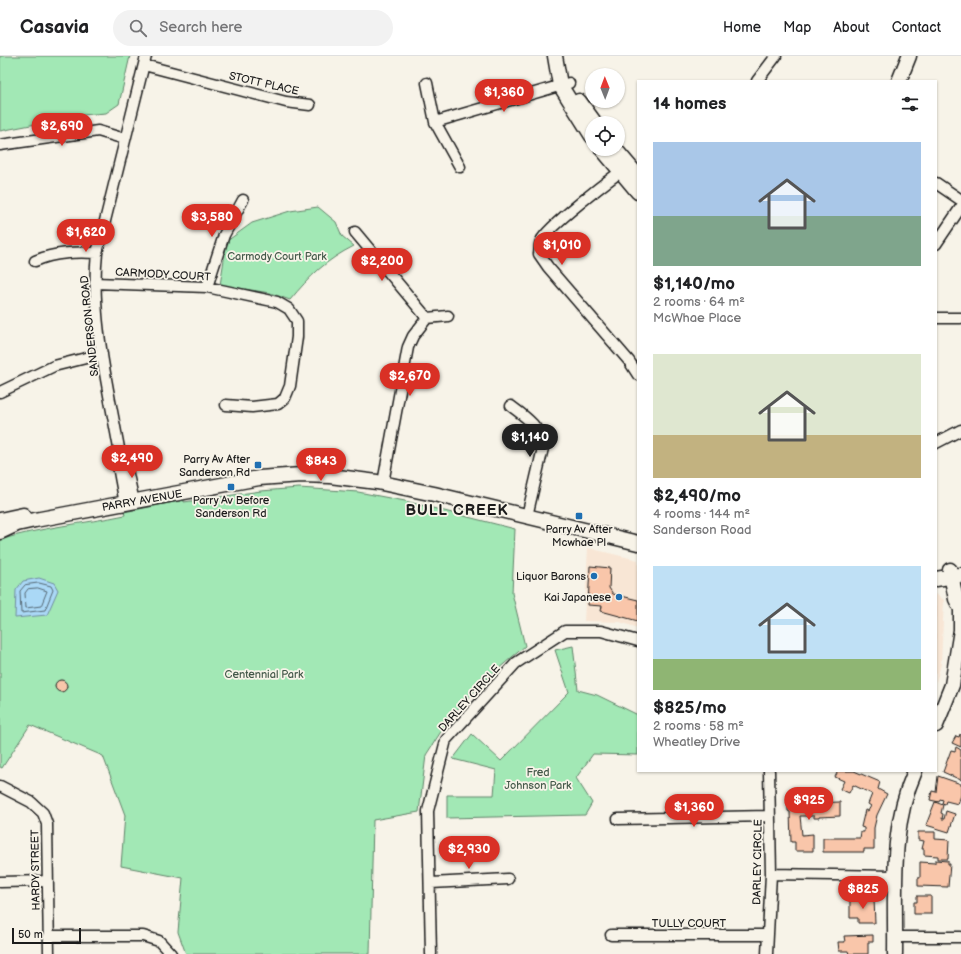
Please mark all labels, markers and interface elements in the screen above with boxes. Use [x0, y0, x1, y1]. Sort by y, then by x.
search box [113, 10, 393, 46]
text: Casavia [20, 16, 89, 39]
icon: search [127, 17, 149, 39]
text: Search here [159, 18, 242, 37]
text: Home [723, 19, 761, 36]
text: Map [783, 19, 811, 36]
text: About [833, 19, 870, 36]
text: Contact [892, 19, 941, 36]
north arrow [585, 68, 625, 108]
map controls [585, 68, 625, 156]
street label: STOTT PLACE [228, 69, 300, 98]
pin: $1,360 [471, 79, 537, 113]
text: $1,360 [484, 84, 524, 100]
icon: filters [899, 93, 921, 115]
text: 14 homes [653, 94, 726, 114]
pin: $2,690 [29, 113, 95, 147]
button: locate [585, 116, 625, 156]
text: $2,690 [41, 118, 83, 134]
icon: home [751, 168, 823, 240]
pin: $3,580 [179, 204, 245, 238]
text: $3,580 [191, 209, 233, 225]
pin: $1,620 [53, 219, 119, 253]
text: $1,620 [66, 224, 106, 240]
pin: $1,010 [529, 232, 595, 266]
text: $1,010 [543, 237, 581, 253]
pin: $2,200 [349, 248, 415, 282]
park label: Carmody Court Park [227, 250, 327, 263]
text: $2,200 [361, 253, 404, 269]
street label: CARMODY COURT [115, 265, 212, 284]
text: $1,140/mo [653, 274, 735, 294]
street label: SANDERSON ROAD [78, 275, 101, 377]
text: 2 rooms · 64 m² [653, 294, 745, 310]
text: McWhae Place [653, 310, 741, 326]
pin: $2,670 [377, 363, 443, 397]
text: $2,670 [389, 368, 431, 384]
icon: home [751, 380, 823, 452]
pin: $1,140 [497, 424, 563, 458]
text: $1,140 [511, 429, 549, 445]
pin: $2,490 [99, 445, 165, 479]
pin: $843 [297, 448, 345, 482]
text: $2,490 [111, 450, 153, 466]
place label: Parry Av After Sanderson Rd [179, 453, 251, 479]
text: $843 [305, 453, 337, 469]
marker: Parry Av After Sanderson Rd [253, 460, 263, 470]
marker: Parry Av Before Sanderson Rd [226, 482, 236, 492]
text: $2,490/mo [653, 486, 741, 506]
street label: PARRY AVENUE [101, 487, 183, 514]
place label: Parry Av Before Sanderson Rd [193, 494, 270, 520]
district label: BULL CREEK [405, 501, 509, 520]
text: 4 rooms · 144 m² [653, 506, 750, 522]
marker: Parry Av After Mcwhae Pl [574, 511, 584, 521]
text: Sanderson Road [653, 522, 752, 538]
place label: Parry Av After Mcwhae Pl [546, 523, 613, 549]
place label: Liquor Barons [516, 570, 587, 583]
marker: Liquor Barons [589, 571, 599, 581]
place label: Kai Japanese [544, 591, 611, 604]
marker: Kai Japanese [614, 592, 624, 602]
icon: home [751, 592, 823, 664]
street label: DARLEY CIRCLE [436, 662, 503, 735]
park label: Centennial Park [225, 668, 304, 681]
text: $825/mo [653, 698, 727, 718]
text: 2 rooms · 58 m² [653, 718, 744, 734]
text: Wheatley Drive [653, 734, 740, 750]
park label: Fred Johnson Park [505, 766, 572, 792]
pin: $925 [785, 787, 833, 821]
text: $925 [793, 792, 825, 808]
pin: $1,360 [661, 794, 727, 828]
text: $1,360 [674, 799, 714, 815]
street label: DARLEY CIRCLE [750, 819, 765, 905]
street label: HARDY STREET [28, 829, 43, 911]
pin: $2,930 [436, 836, 502, 870]
text: $2,930 [448, 841, 490, 857]
pin: $825 [839, 876, 887, 910]
text: $825 [847, 881, 879, 897]
street label: TULLY COURT [652, 917, 727, 930]
scale bar [12, 926, 81, 945]
text: 50 m [18, 928, 43, 941]

